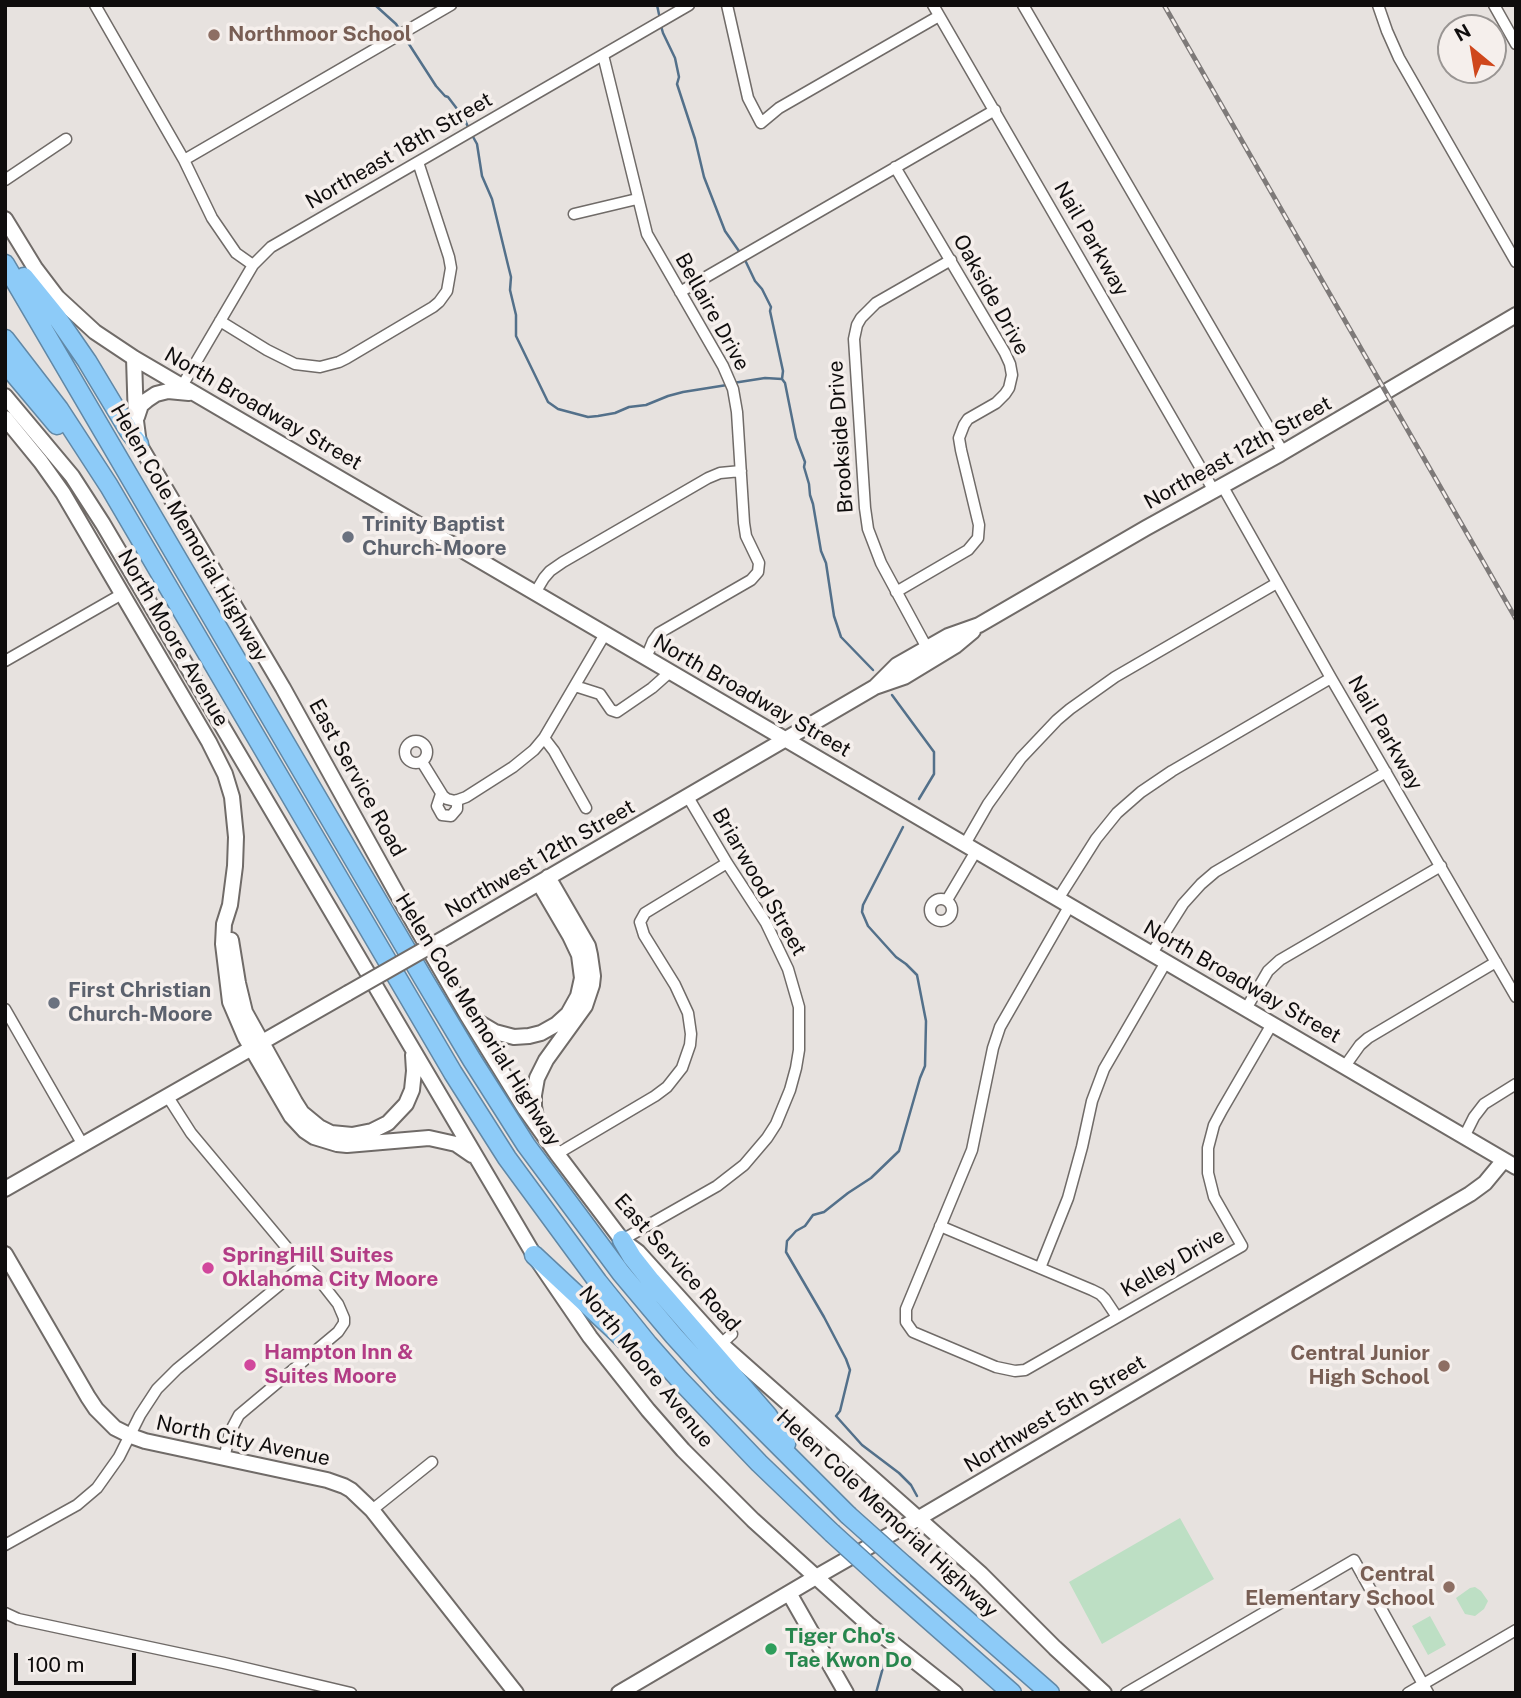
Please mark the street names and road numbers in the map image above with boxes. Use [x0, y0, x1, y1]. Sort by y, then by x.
street label: Northeast 18th Street [301, 87, 497, 215]
street label: Nail Parkway [1048, 177, 1134, 301]
street label: Oakside Drive [948, 230, 1034, 360]
street label: Bellaire Drive [669, 249, 755, 375]
street label: North Broadway Street [160, 342, 366, 476]
street label: Brookside Drive [823, 360, 859, 514]
street label: Northeast 12th Street [1140, 391, 1336, 515]
street label: Helen Cole Memorial Highway [105, 400, 273, 666]
street label: North Moore Avenue [112, 545, 234, 731]
street label: North Broadway Street [649, 629, 855, 763]
street label: Nail Parkway [1342, 671, 1428, 795]
street label: East Service Road [303, 695, 411, 861]
street label: Northwest 12th Street [441, 794, 639, 924]
street label: Briarwood Street [706, 804, 812, 960]
street label: Helen Cole Memorial Highway [390, 889, 566, 1151]
street label: North Broadway Street [1139, 915, 1345, 1049]
street label: East Service Road [609, 1189, 745, 1337]
street label: Kelley Drive [1117, 1223, 1229, 1303]
street label: North Moore Avenue [573, 1281, 719, 1453]
street label: Northwest 5th Street [960, 1350, 1150, 1478]
street label: Helen Cole Memorial Highway [771, 1405, 1003, 1623]
street label: North City Avenue [154, 1410, 332, 1472]

